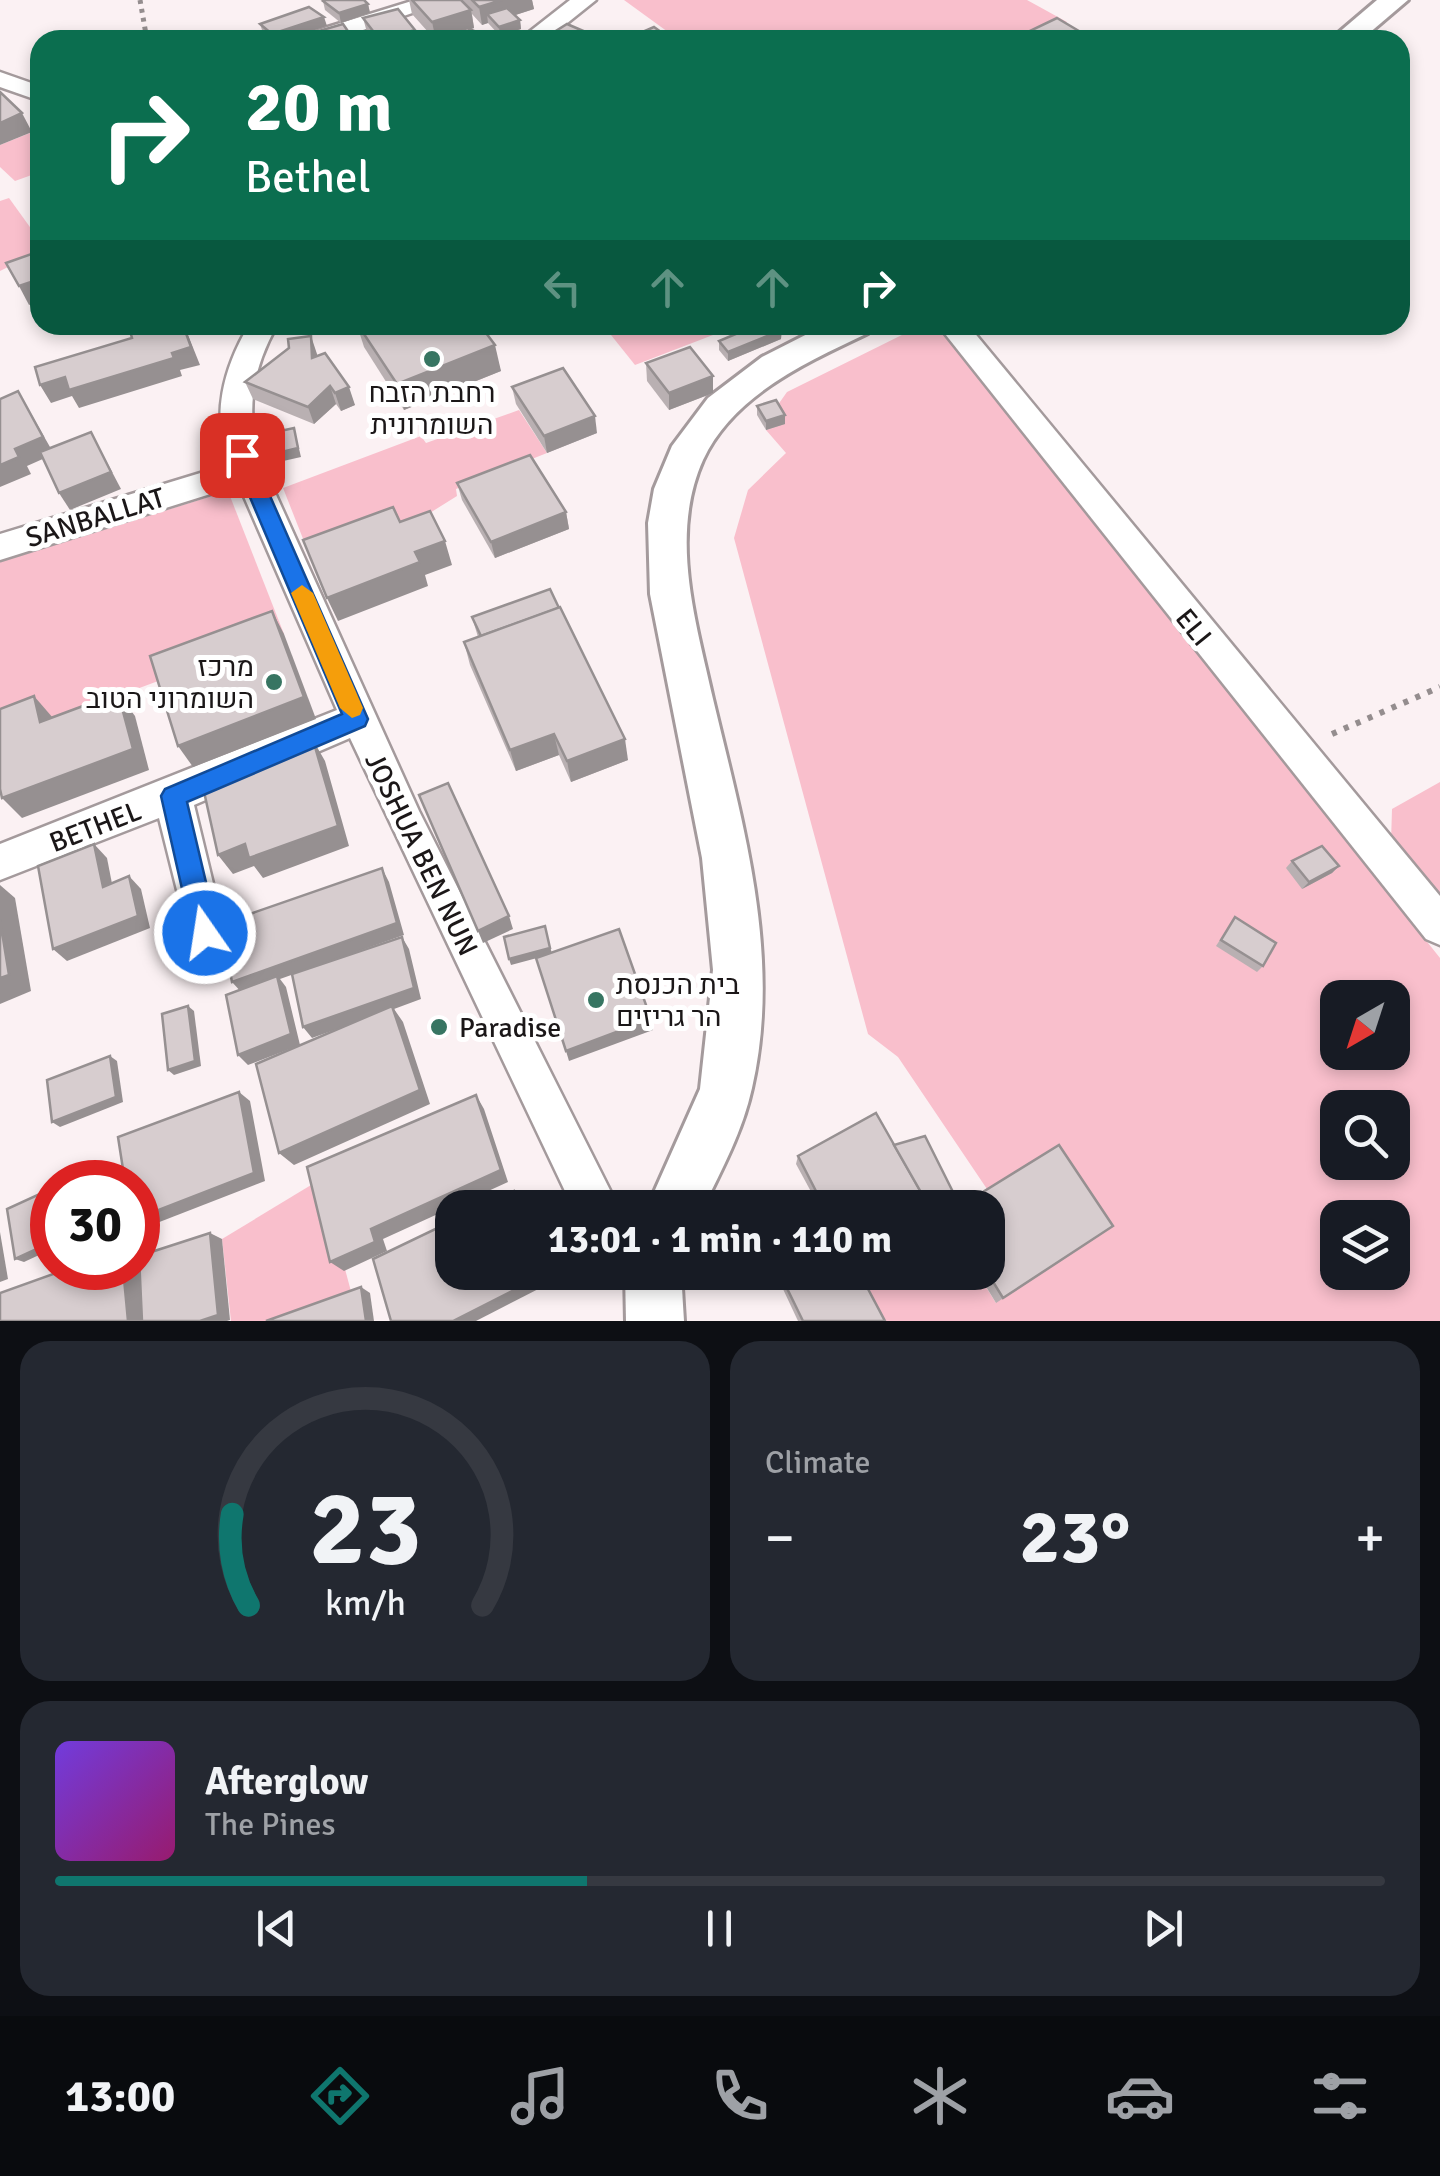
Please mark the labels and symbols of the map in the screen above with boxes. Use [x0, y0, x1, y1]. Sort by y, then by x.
marker: רחבת הזבח השומרונית [421, 348, 443, 370]
place label: רחבת הזבח השומרונית [368, 376, 496, 442]
pin [200, 413, 285, 498]
street label: SANBALLAT [22, 481, 169, 555]
street label: ELI [1168, 602, 1219, 653]
place label: מרכז השומרוני הטוב [86, 650, 254, 716]
marker: מרכז השומרוני הטוב [263, 671, 285, 693]
street label: JOSHUA BEN NUN [357, 747, 485, 961]
street label: BETHEL [45, 794, 146, 860]
position arrow [153, 881, 257, 985]
place label: בית הכנסת הר גריזים [616, 968, 740, 1034]
north arrow [1320, 980, 1410, 1070]
marker: בית הכנסת הר גריזים [585, 989, 607, 1011]
place label: Paradise [459, 1011, 561, 1045]
marker: Paradise [428, 1016, 450, 1038]
speed limit sign: 30 [30, 1160, 160, 1290]

